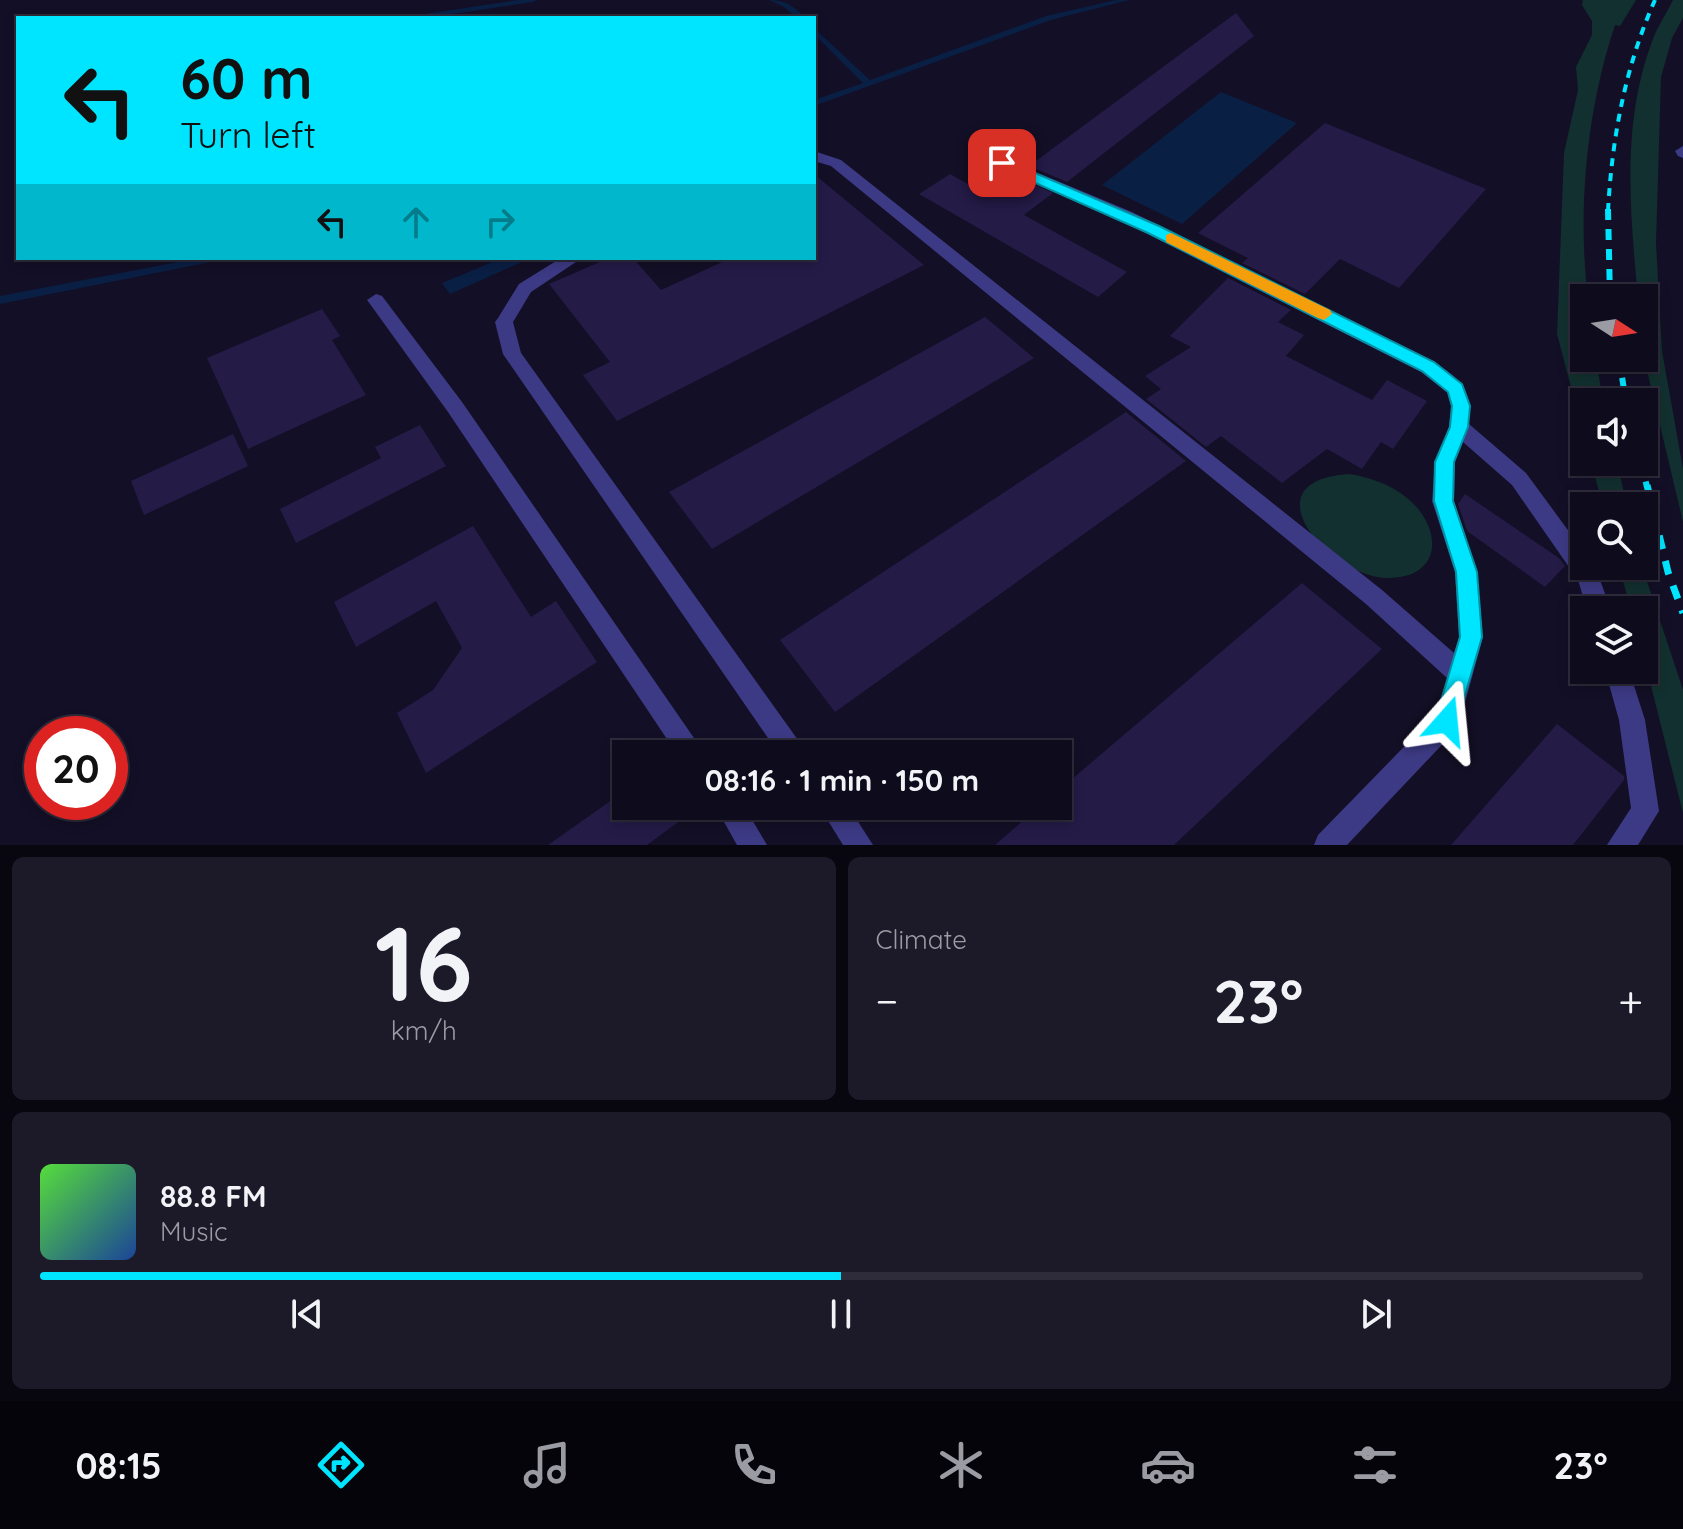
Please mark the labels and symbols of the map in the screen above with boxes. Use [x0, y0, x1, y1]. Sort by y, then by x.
pin [968, 129, 1036, 197]
north arrow [1570, 284, 1658, 372]
position arrow [1405, 679, 1489, 763]
speed limit sign: 20 [24, 716, 128, 820]

